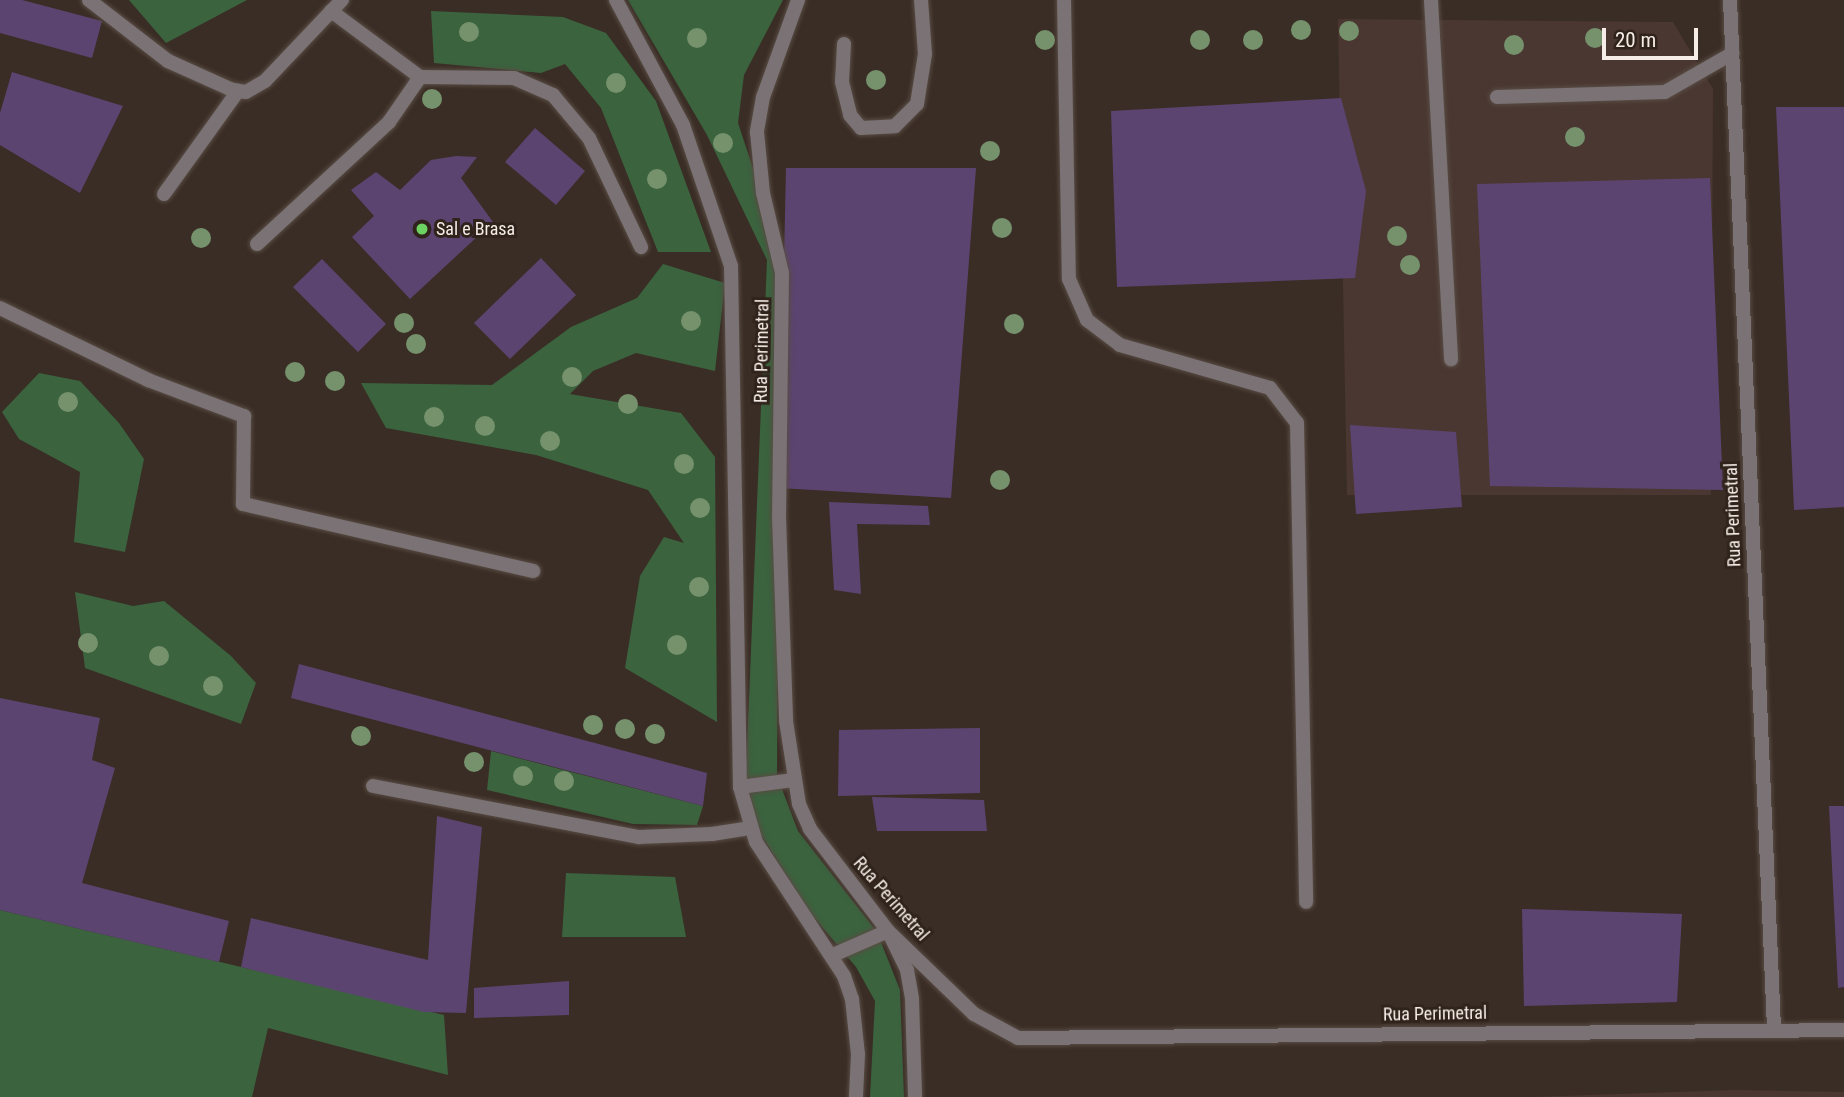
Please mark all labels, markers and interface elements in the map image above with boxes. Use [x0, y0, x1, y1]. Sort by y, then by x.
scale bar [1606, 14, 1702, 58]
text: 20 m [1615, 28, 1656, 52]
place label: Sal e Brasa [436, 218, 515, 240]
marker: Sal e Brasa [414, 221, 430, 237]
street label: Rua Perimetral [750, 299, 774, 403]
street label: Rua Perimetral [1720, 463, 1746, 567]
street label: Rua Perimetral [849, 853, 933, 945]
street label: Rua Perimetral [1383, 1002, 1487, 1026]

